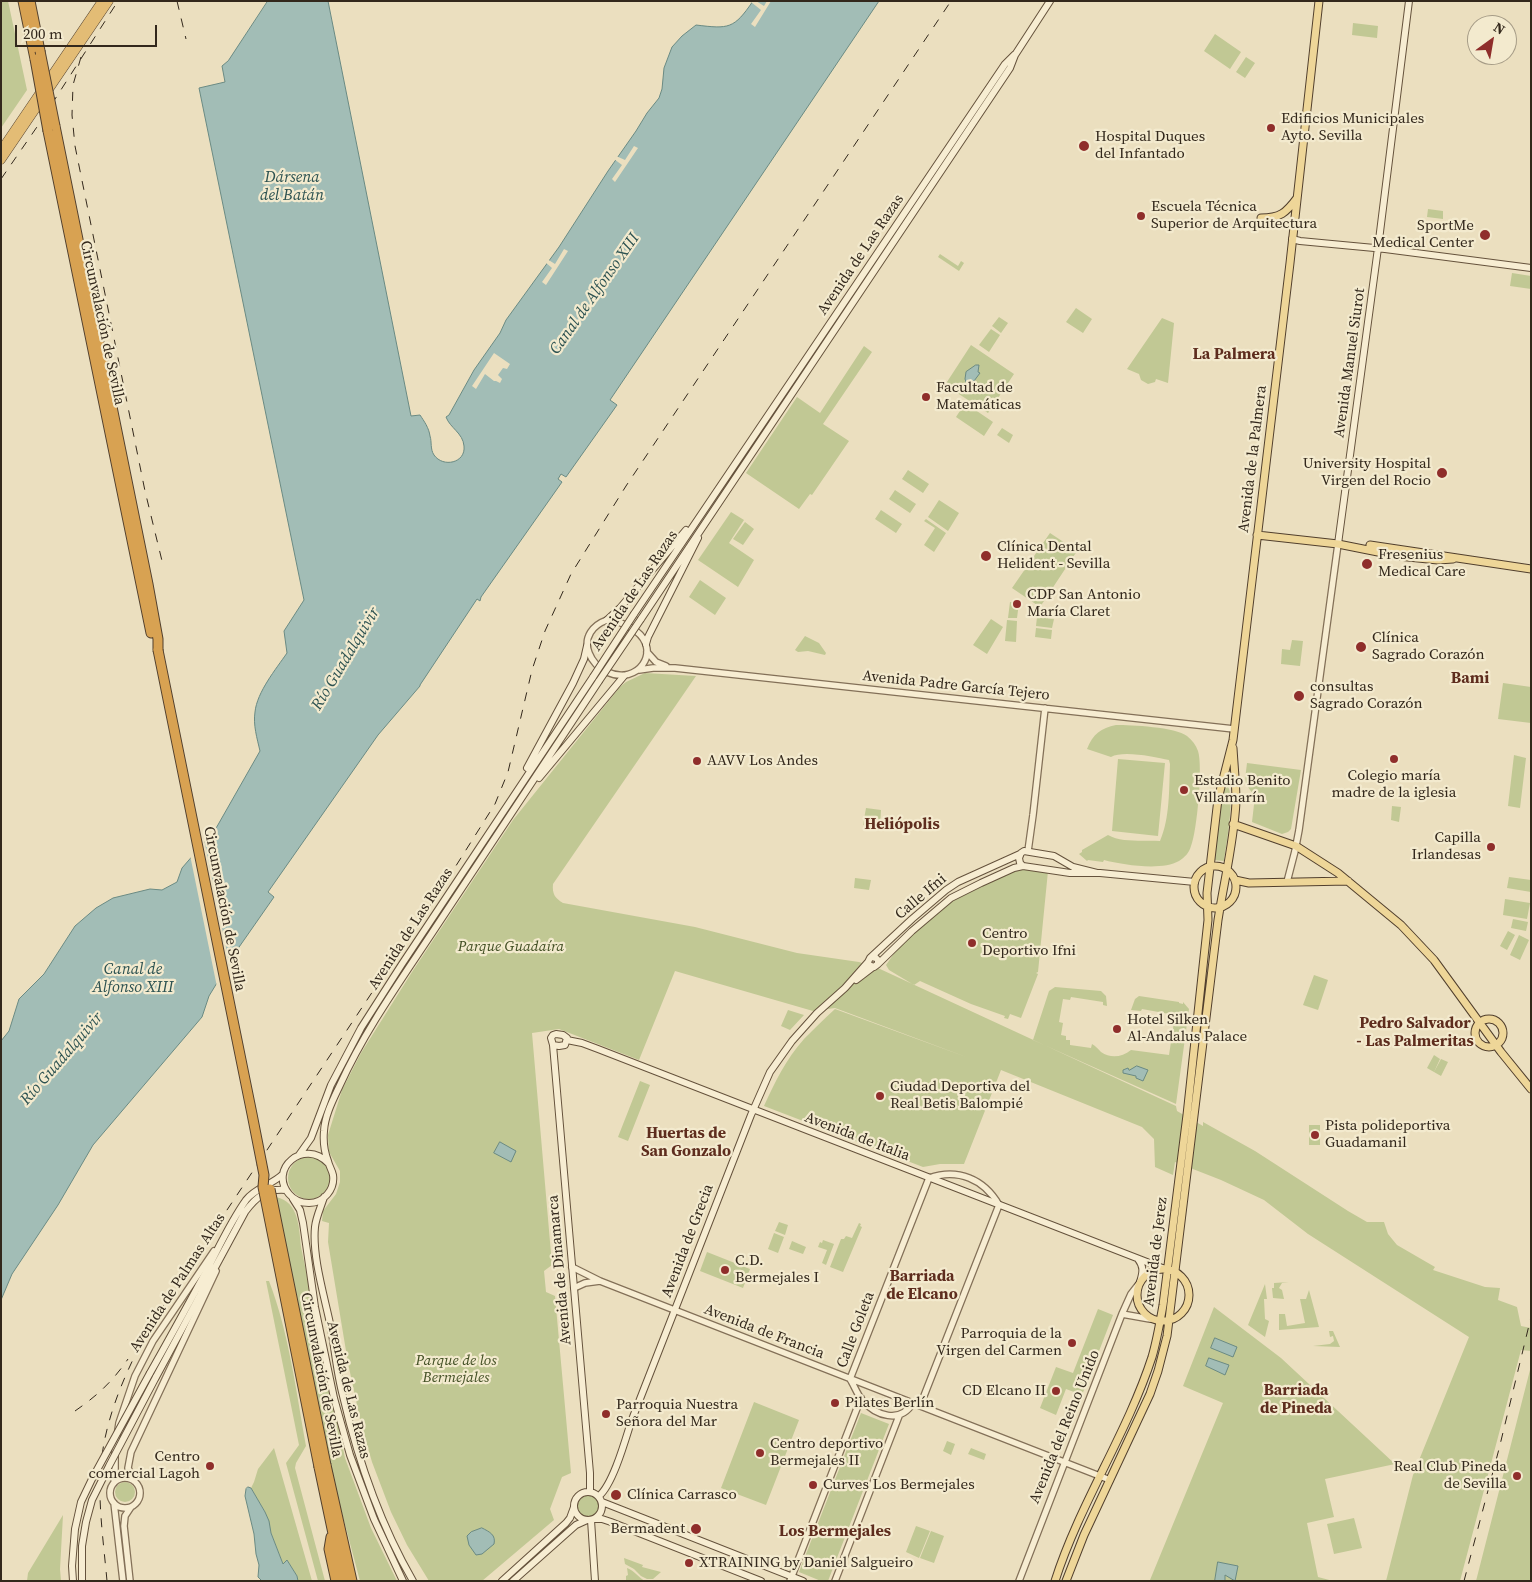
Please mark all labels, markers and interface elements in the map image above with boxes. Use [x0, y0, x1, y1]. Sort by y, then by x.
scale bar [18, 15, 160, 47]
north arrow [1467, 15, 1517, 65]
text: N [1490, 17, 1509, 39]
text: 200 m [23, 23, 63, 44]
place label: Edificios Municipales Ayto. Sevilla [1281, 110, 1424, 145]
marker: Edificios Municipales Ayto. Sevilla [1265, 122, 1277, 134]
place label: Hospital Duques del Infantado [1095, 128, 1205, 163]
marker: Hospital Duques del Infantado [1077, 139, 1091, 153]
water label: Dársena del Batán [260, 168, 324, 206]
street label: Avenida de Las Razas [814, 191, 908, 319]
place label: Escuela Técnica Superior de Arquitectura [1151, 198, 1317, 233]
marker: Escuela Técnica Superior de Arquitectura [1135, 210, 1147, 222]
place label: SportMe Medical Center [1372, 217, 1474, 252]
marker: SportMe Medical Center [1478, 228, 1492, 242]
water label: Canal de Alfonso XIII [546, 230, 644, 358]
street label: Circunvalación de Sevilla [76, 239, 128, 407]
street label: Avenida Manuel Siurot [1331, 287, 1369, 439]
district label: La Palmera [1193, 345, 1275, 365]
place label: Facultad de Matemáticas [936, 379, 1021, 414]
street label: Avenida de la Palmera [1235, 384, 1271, 534]
marker: Facultad de Matemáticas [920, 391, 932, 403]
place label: University Hospital Virgen del Rocio [1303, 455, 1431, 490]
marker: University Hospital Virgen del Rocio [1435, 466, 1449, 480]
street label: Avenida de Las Razas [588, 527, 682, 655]
place label: Clínica Dental Helident - Sevilla [997, 538, 1110, 573]
place label: Fresenius Medical Care [1378, 546, 1466, 581]
marker: Clínica Dental Helident - Sevilla [979, 549, 993, 563]
marker: Fresenius Medical Care [1360, 557, 1374, 571]
place label: CDP San Antonio María Claret [1027, 586, 1141, 621]
marker: CDP San Antonio María Claret [1011, 598, 1023, 610]
water label: Río Guadalquivir [308, 604, 384, 714]
place label: Clínica Sagrado Corazón [1372, 629, 1485, 664]
marker: Clínica Sagrado Corazón [1354, 640, 1368, 654]
street label: Avenida Padre García Tejero [862, 667, 1050, 705]
district label: Bami [1451, 669, 1489, 689]
place label: consultas Sagrado Corazón [1310, 678, 1423, 713]
marker: consultas Sagrado Corazón [1292, 689, 1306, 703]
place label: AAVV Los Andes [707, 752, 818, 770]
marker: Colegio maría madre de la iglesia [1388, 753, 1400, 765]
marker: AAVV Los Andes [691, 755, 703, 767]
place label: Colegio maría madre de la iglesia [1332, 767, 1456, 802]
place label: Estadio Benito Villamarín [1194, 772, 1291, 807]
marker: Estadio Benito Villamarín [1178, 784, 1190, 796]
district label: Heliópolis [864, 815, 940, 835]
street label: Circunvalación de Sevilla [199, 825, 249, 993]
place label: Capilla Irlandesas [1411, 829, 1481, 864]
marker: Capilla Irlandesas [1485, 841, 1497, 853]
street label: Avenida de Las Razas [365, 865, 457, 993]
street label: Calle Ifni [892, 870, 950, 924]
place label: Centro Deportivo Ifni [982, 925, 1076, 960]
marker: Centro Deportivo Ifni [966, 937, 978, 949]
park label: Parque Guadaíra [458, 938, 564, 956]
water label: Canal de Alfonso XIII [92, 960, 174, 998]
water label: Río Guadalquivir [17, 1009, 107, 1109]
place label: Hotel Silken Al-Andalus Palace [1127, 1011, 1247, 1046]
district label: Pedro Salvador - Las Palmeritas [1356, 1014, 1474, 1052]
marker: Hotel Silken Al-Andalus Palace [1111, 1023, 1123, 1035]
place label: Ciudad Deportiva del Real Betis Balompié [890, 1078, 1030, 1113]
marker: Ciudad Deportiva del Real Betis Balompié [874, 1090, 886, 1102]
street label: Avenida de Italia [802, 1109, 912, 1165]
place label: Pista polideportiva Guadamanil [1325, 1117, 1450, 1152]
district label: Huertas de San Gonzalo [641, 1124, 731, 1162]
marker: Pista polideportiva Guadamanil [1309, 1129, 1321, 1141]
street label: Avenida de Grecia [658, 1182, 718, 1300]
street label: Avenida de Dinamarca [544, 1194, 576, 1346]
street label: Avenida de Jerez [1140, 1196, 1172, 1308]
street label: Avenida de Palmas Altas [126, 1210, 230, 1356]
place label: C.D. Bermejales I [735, 1252, 819, 1287]
marker: C.D. Bermejales I [719, 1264, 731, 1276]
district label: Barriada de Elcano [886, 1267, 958, 1305]
street label: Calle Goleta [833, 1289, 879, 1371]
street label: Circunvalación de Sevilla [296, 1291, 346, 1459]
street label: Avenida de Francia [701, 1301, 827, 1363]
street label: Avenida de Las Razas [322, 1319, 374, 1461]
place label: Parroquia de la Virgen del Carmen [936, 1325, 1062, 1360]
marker: Parroquia de la Virgen del Carmen [1066, 1337, 1078, 1349]
street label: Avenida del Reino Unido [1026, 1347, 1104, 1507]
park label: Parque de los Bermejales [415, 1352, 497, 1387]
district label: Barriada de Pineda [1260, 1381, 1332, 1419]
place label: CD Elcano II [962, 1382, 1046, 1400]
marker: CD Elcano II [1050, 1385, 1062, 1397]
place label: Pilates Berlín [845, 1394, 934, 1412]
place label: Parroquia Nuestra Señora del Mar [616, 1396, 738, 1431]
marker: Pilates Berlín [829, 1397, 841, 1409]
marker: Parroquia Nuestra Señora del Mar [600, 1408, 612, 1420]
place label: Centro deportivo Bermejales II [770, 1435, 883, 1470]
marker: Centro deportivo Bermejales II [754, 1447, 766, 1459]
place label: Centro comercial Lagoh [89, 1448, 200, 1483]
place label: Real Club Pineda de Sevilla [1393, 1458, 1507, 1493]
marker: Centro comercial Lagoh [204, 1460, 216, 1472]
marker: Real Club Pineda de Sevilla [1511, 1470, 1523, 1482]
place label: Curves Los Bermejales [823, 1476, 975, 1494]
marker: Curves Los Bermejales [807, 1479, 819, 1491]
place label: Clínica Carrasco [627, 1486, 737, 1504]
marker: Clínica Carrasco [609, 1488, 623, 1502]
place label: Bermadent [610, 1520, 685, 1538]
marker: Bermadent [689, 1522, 703, 1536]
district label: Los Bermejales [779, 1522, 891, 1542]
place label: XTRAINING by Daniel Salgueiro [699, 1554, 913, 1572]
marker: XTRAINING by Daniel Salgueiro [683, 1557, 695, 1569]

